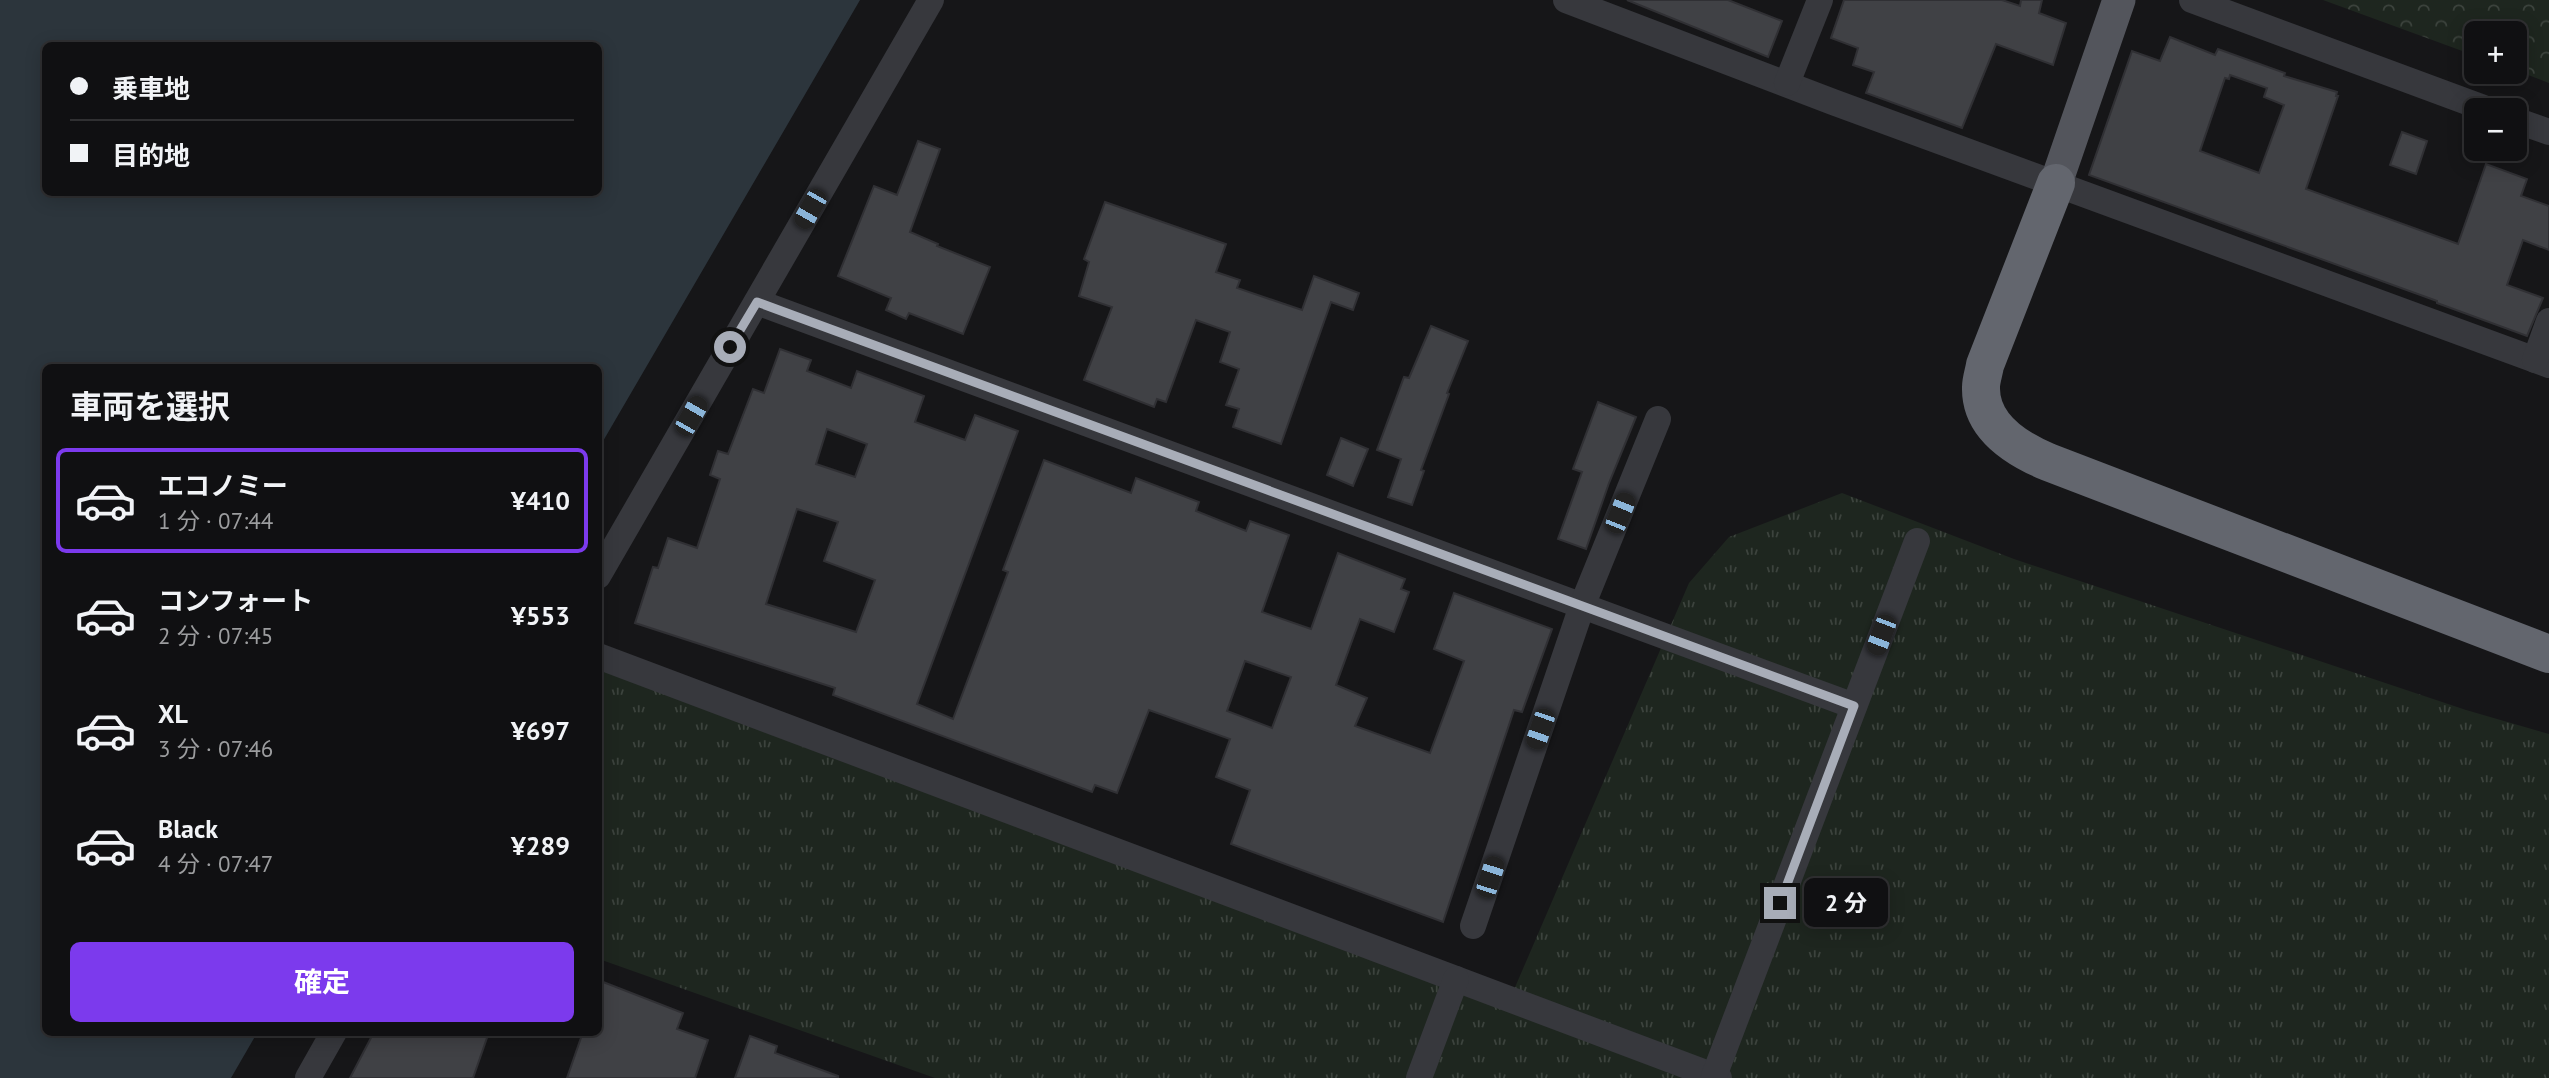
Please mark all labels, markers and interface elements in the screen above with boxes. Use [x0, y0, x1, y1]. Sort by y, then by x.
map controls [2464, 21, 2527, 161]
button: + [2464, 21, 2527, 84]
text: 乗車地 [112, 72, 190, 105]
button: − [2464, 98, 2527, 161]
text: 目的地 [112, 139, 190, 172]
car [791, 186, 830, 232]
route start [714, 331, 746, 363]
text: 車両を選択 [70, 385, 230, 427]
car [672, 393, 711, 439]
icon: car [74, 469, 137, 532]
text: エコノミー [158, 469, 288, 502]
text: ¥410 [511, 484, 570, 517]
car [1603, 490, 1638, 536]
text: 1 分 · 07:44 [158, 506, 273, 535]
icon: car [74, 584, 137, 647]
text: コンフォート [158, 584, 313, 617]
text: ¥553 [511, 599, 570, 632]
car [1864, 612, 1899, 658]
text: 2 分 · 07:45 [158, 621, 273, 650]
text: XL [158, 697, 188, 730]
icon: car [74, 699, 137, 762]
car [1524, 706, 1557, 752]
text: ¥697 [511, 714, 570, 747]
text: 3 分 · 07:46 [158, 734, 273, 763]
text: Black [158, 812, 218, 845]
icon: car [74, 814, 137, 877]
text: ¥289 [511, 829, 570, 862]
text: 4 分 · 07:47 [158, 849, 273, 878]
car [1474, 854, 1507, 900]
callout: 2 分 [1804, 878, 1888, 928]
route end [1764, 887, 1796, 919]
text: 2 分 [1825, 888, 1867, 917]
button: 確定 [70, 942, 574, 1022]

